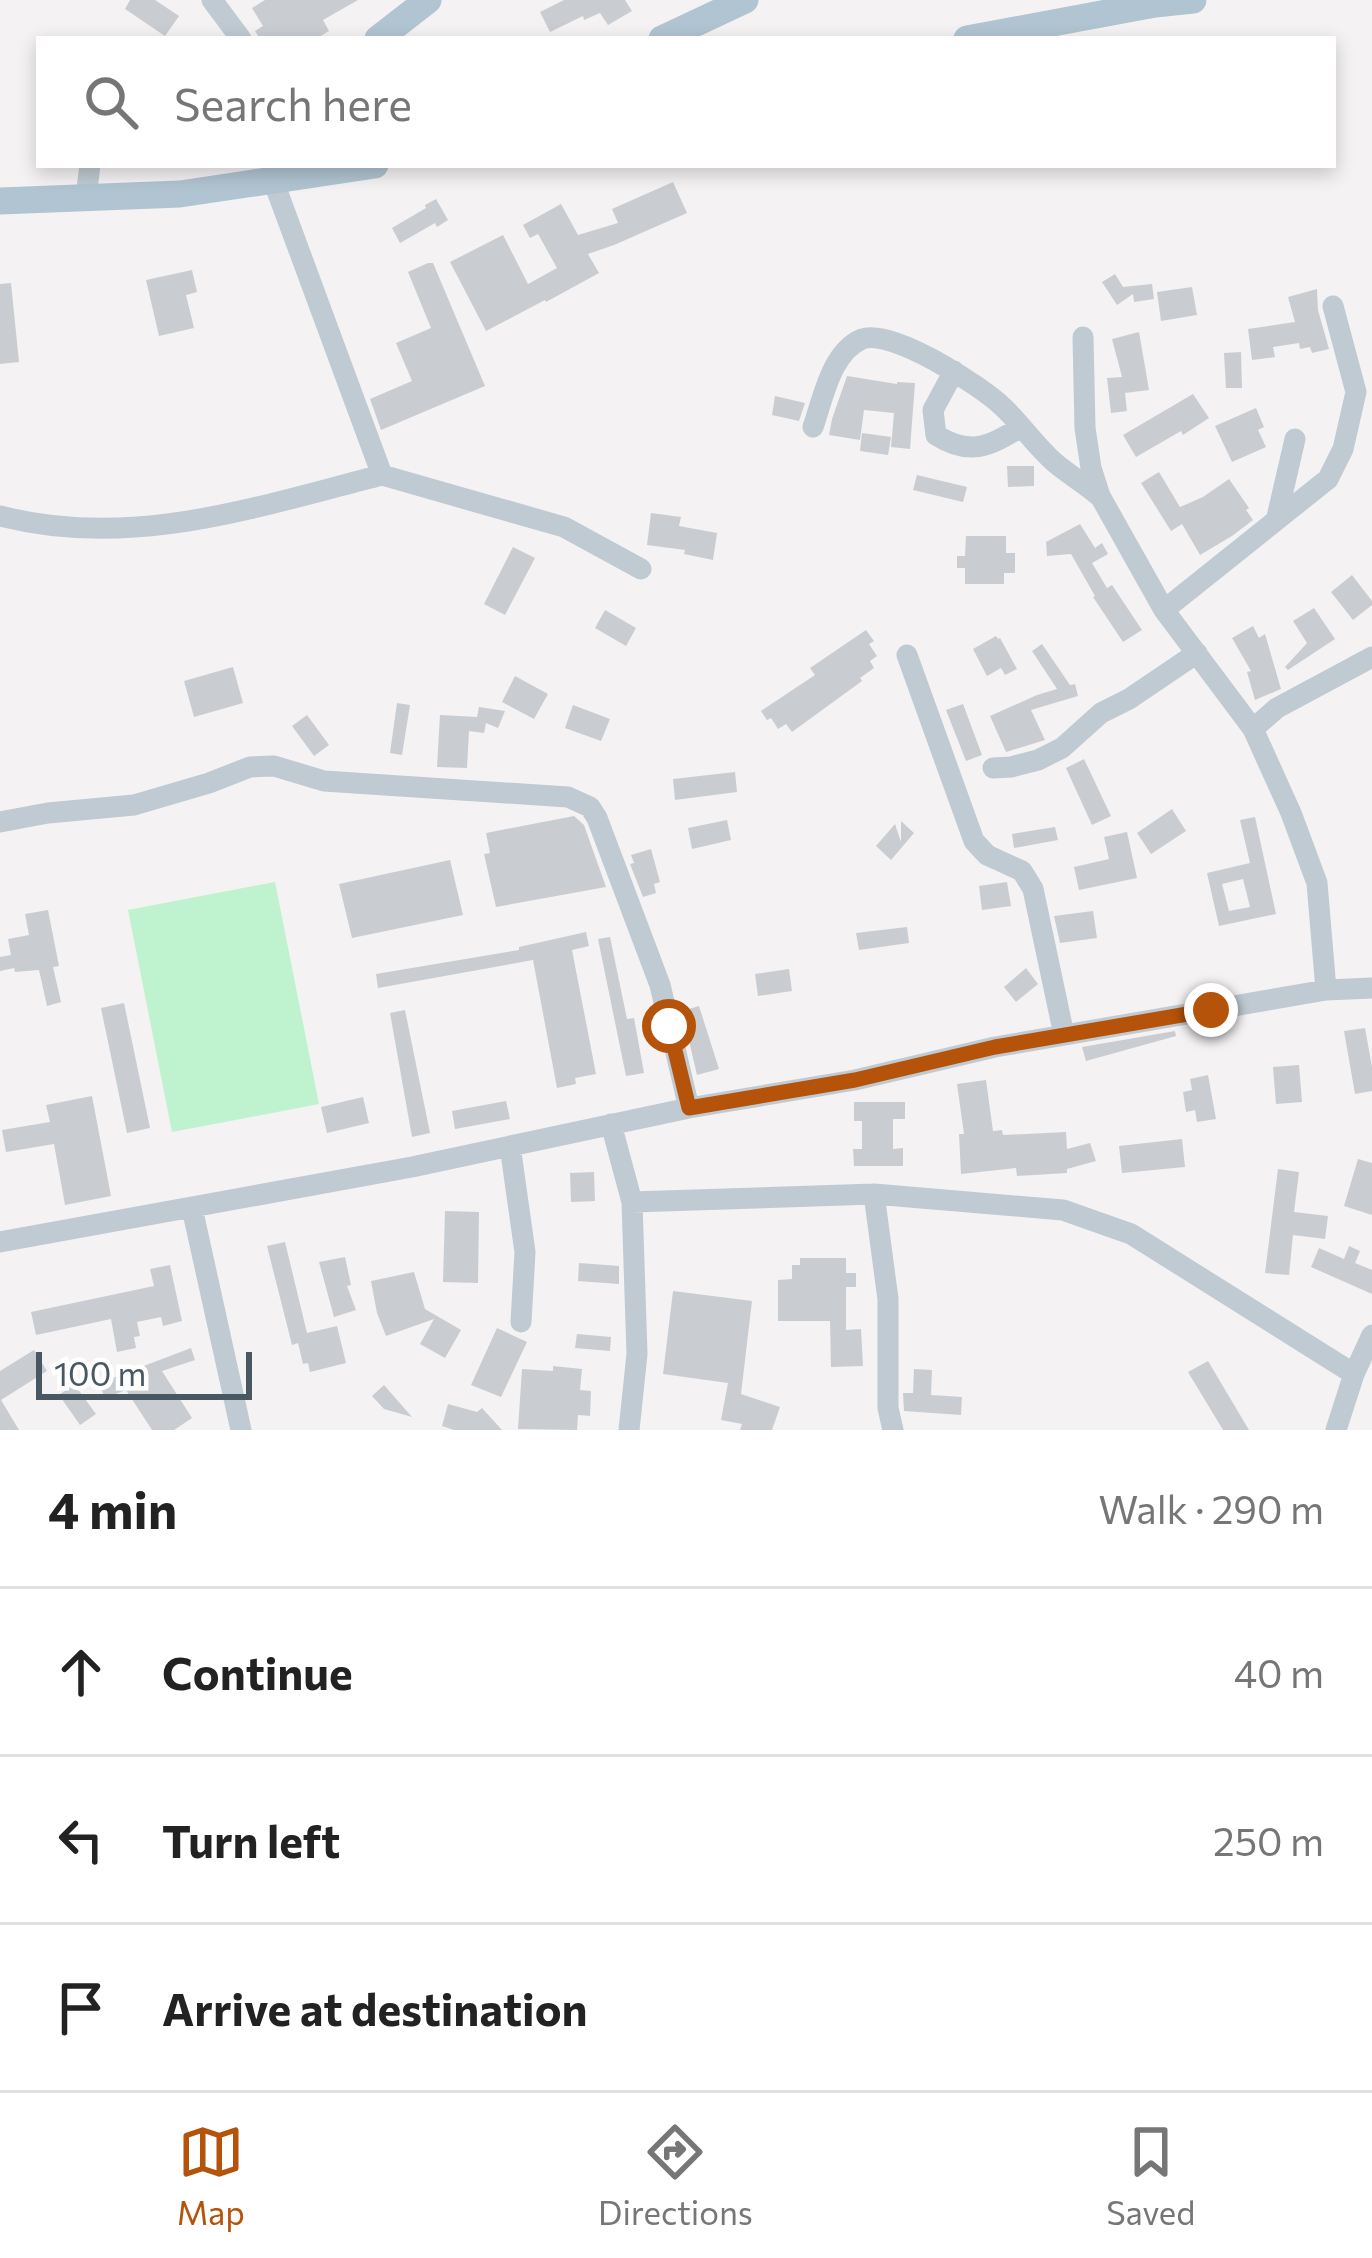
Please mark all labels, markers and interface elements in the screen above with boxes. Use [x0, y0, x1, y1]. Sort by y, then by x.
search box [36, 36, 1336, 168]
icon: search [78, 69, 144, 135]
text: Search here [174, 75, 412, 130]
route end [1184, 983, 1238, 1037]
route start [642, 999, 696, 1053]
scale bar [36, 1346, 252, 1399]
text: 100 m [54, 1352, 146, 1393]
text: 4 min [48, 1477, 177, 1540]
text: Walk · 290 m [1099, 1484, 1324, 1532]
icon: ahead [48, 1639, 114, 1705]
text: Continue [162, 1644, 353, 1699]
text: 40 m [1234, 1648, 1324, 1696]
icon: left [48, 1807, 114, 1873]
text: Turn left [162, 1812, 340, 1867]
text: 250 m [1213, 1816, 1324, 1864]
icon: arrive [48, 1975, 114, 2041]
text: Arrive at destination [162, 1980, 588, 2035]
tab: Map [177, 2119, 245, 2232]
tab: Directions [598, 2119, 753, 2232]
tab: Saved [1106, 2119, 1195, 2232]

